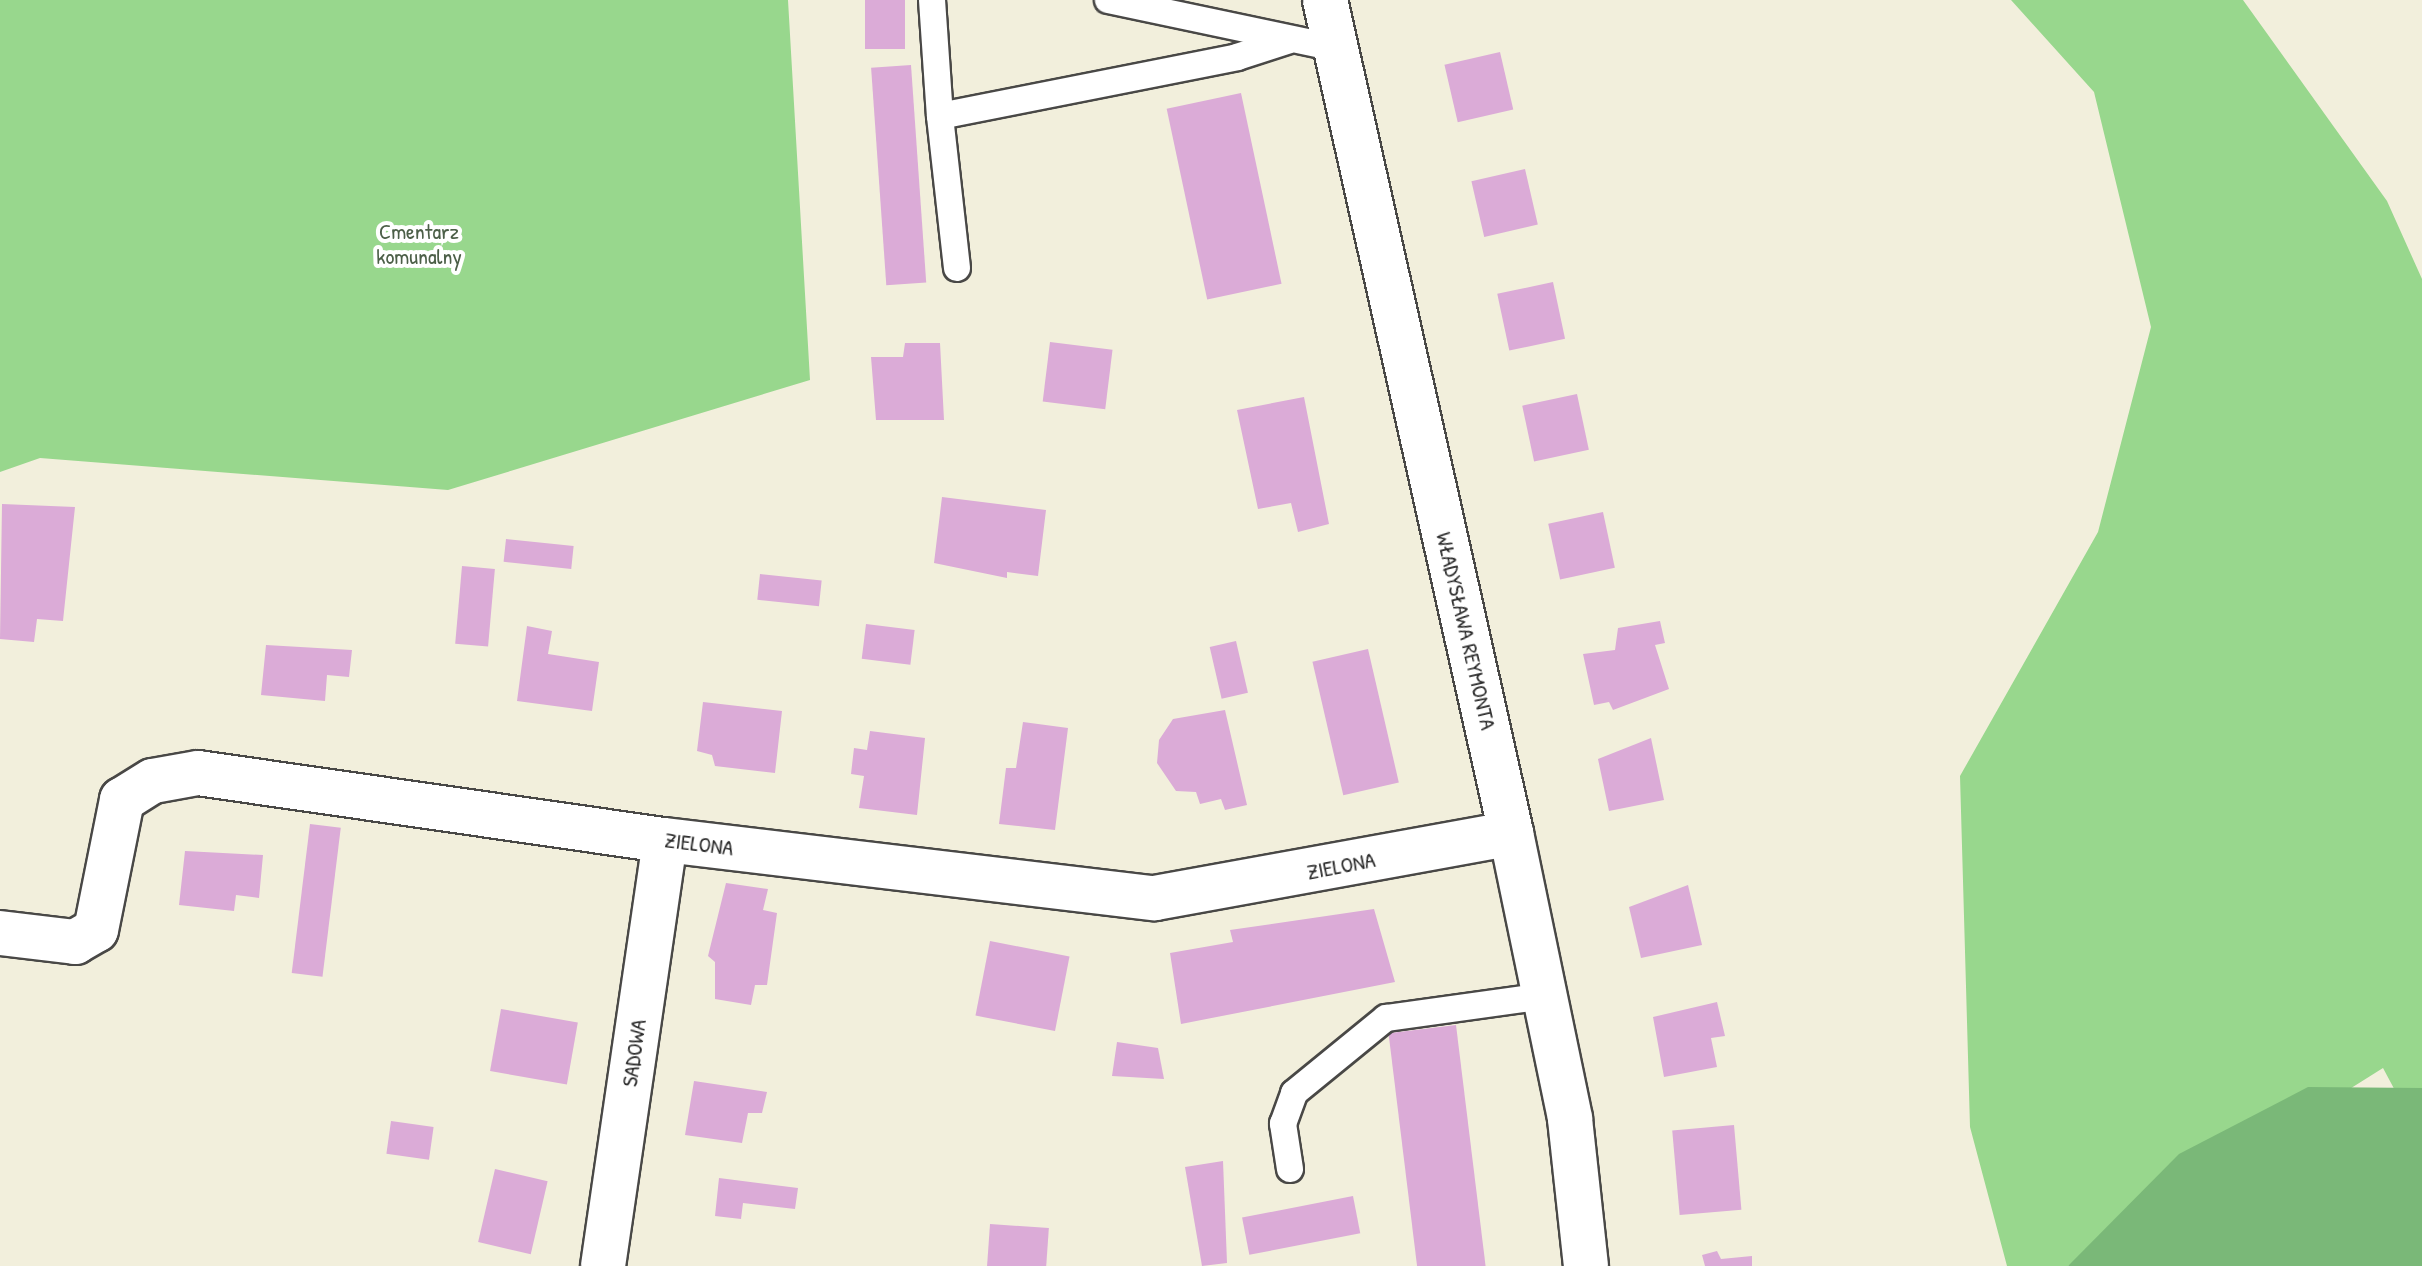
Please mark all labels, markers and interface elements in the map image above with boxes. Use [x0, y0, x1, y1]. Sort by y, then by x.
park label: Cmentarz komunalny [376, 218, 462, 270]
street label: WŁADYSŁAWA REYMONTA [1430, 530, 1502, 732]
street label: ZIELONA [663, 827, 735, 861]
street label: ZIELONA [1305, 846, 1377, 886]
street label: SADOWA [616, 1018, 652, 1088]

